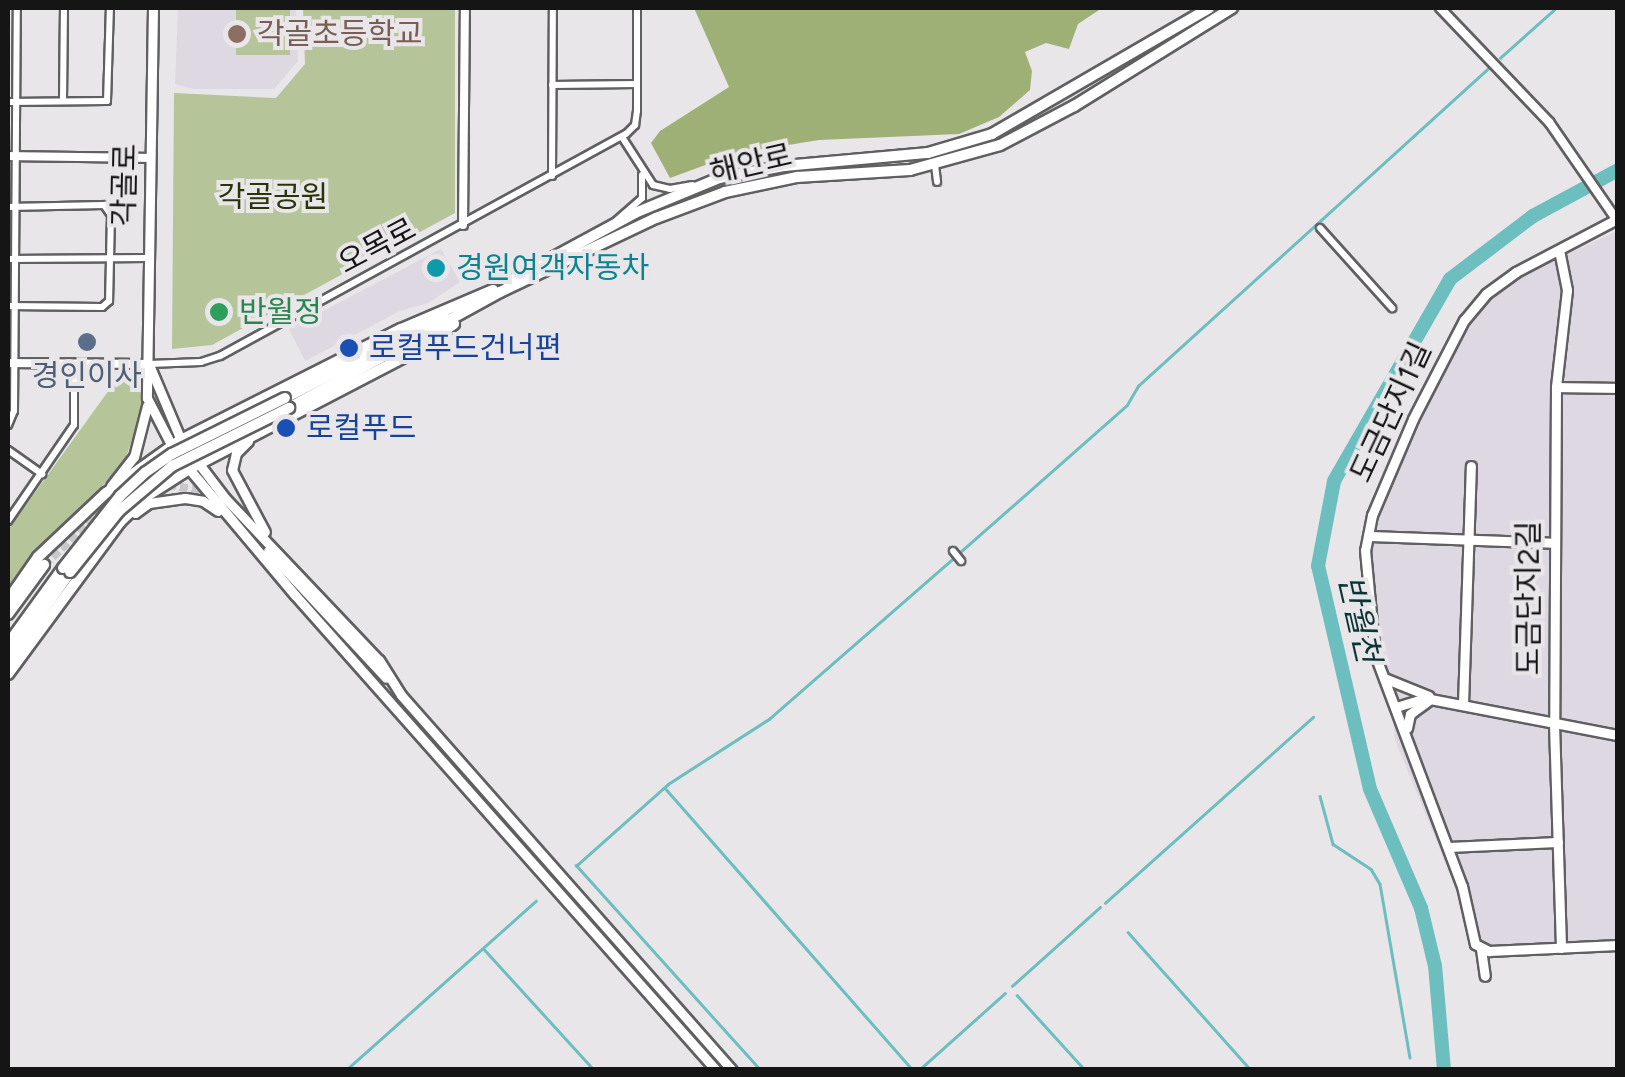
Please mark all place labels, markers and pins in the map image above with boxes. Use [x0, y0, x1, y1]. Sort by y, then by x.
place label: 각골초등학교 [257, 16, 423, 52]
marker: 각골초등학교 [226, 23, 248, 45]
place label: 경원여객자동차 [456, 250, 649, 286]
marker: 경원여객자동차 [425, 257, 447, 279]
place label: 반월정 [239, 294, 322, 330]
marker: 반월정 [208, 301, 230, 323]
place label: 로컬푸드건너편 [369, 330, 562, 366]
marker: 경인이사 [76, 331, 98, 353]
marker: 로컬푸드건너편 [338, 337, 360, 359]
place label: 경인이사 [32, 358, 142, 394]
place label: 로컬푸드 [306, 410, 416, 446]
marker: 로컬푸드 [275, 417, 297, 439]

